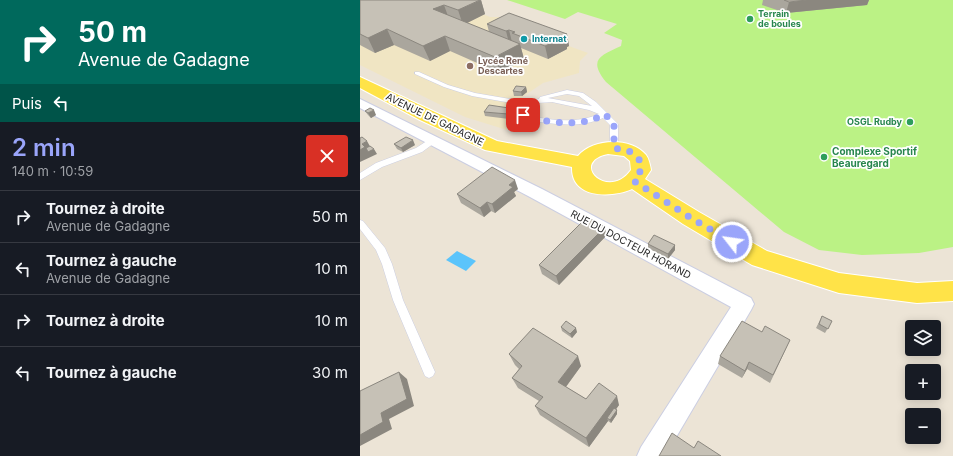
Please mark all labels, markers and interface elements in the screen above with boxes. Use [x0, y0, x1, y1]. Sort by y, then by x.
place label: Terrain de boules [758, 8, 801, 29]
marker: Terrain de boules [745, 14, 755, 24]
text: 50 m [78, 15, 147, 49]
icon: right [12, 16, 64, 68]
place label: Internat [532, 33, 567, 44]
marker: Internat [519, 34, 529, 44]
text: Avenue de Gadagne [78, 49, 250, 70]
place label: Lycée René Descartes [478, 55, 529, 76]
marker: Lycée René Descartes [465, 61, 475, 71]
street label: AVENUE DE GADAGNE [384, 90, 486, 148]
icon: left [50, 92, 72, 114]
text: Puis [12, 94, 42, 113]
pin [506, 98, 540, 132]
icon: arrive [512, 104, 534, 126]
place label: OSGL Rudby [847, 116, 903, 127]
marker: OSGL Rudby [905, 117, 915, 127]
text: 2 min [12, 133, 76, 162]
button: close [306, 135, 348, 177]
place label: Complexe Sportif Beauregard [832, 145, 917, 170]
marker: Complexe Sportif Beauregard [819, 152, 829, 162]
text: 140 m · 10:59 [12, 163, 93, 179]
text: Tournez à droite [46, 199, 165, 218]
icon: right [12, 206, 34, 228]
text: 50 m [312, 207, 348, 226]
street label: RUE DU DOCTEUR HORAND [569, 207, 693, 281]
text: Avenue de Gadagne [46, 218, 170, 234]
position arrow [711, 221, 753, 263]
text: Tournez à gauche [46, 251, 177, 270]
icon: left [12, 258, 34, 280]
text: 10 m [315, 259, 348, 278]
text: Avenue de Gadagne [46, 270, 170, 286]
icon: right [12, 310, 34, 332]
text: Tournez à droite [46, 311, 165, 330]
text: 10 m [315, 311, 348, 330]
map controls [905, 320, 941, 444]
button: layers [905, 320, 941, 356]
icon: left [12, 362, 34, 384]
text: Tournez à gauche [46, 363, 177, 382]
text: 30 m [312, 363, 348, 382]
button: + [905, 364, 941, 400]
button: − [905, 408, 941, 444]

